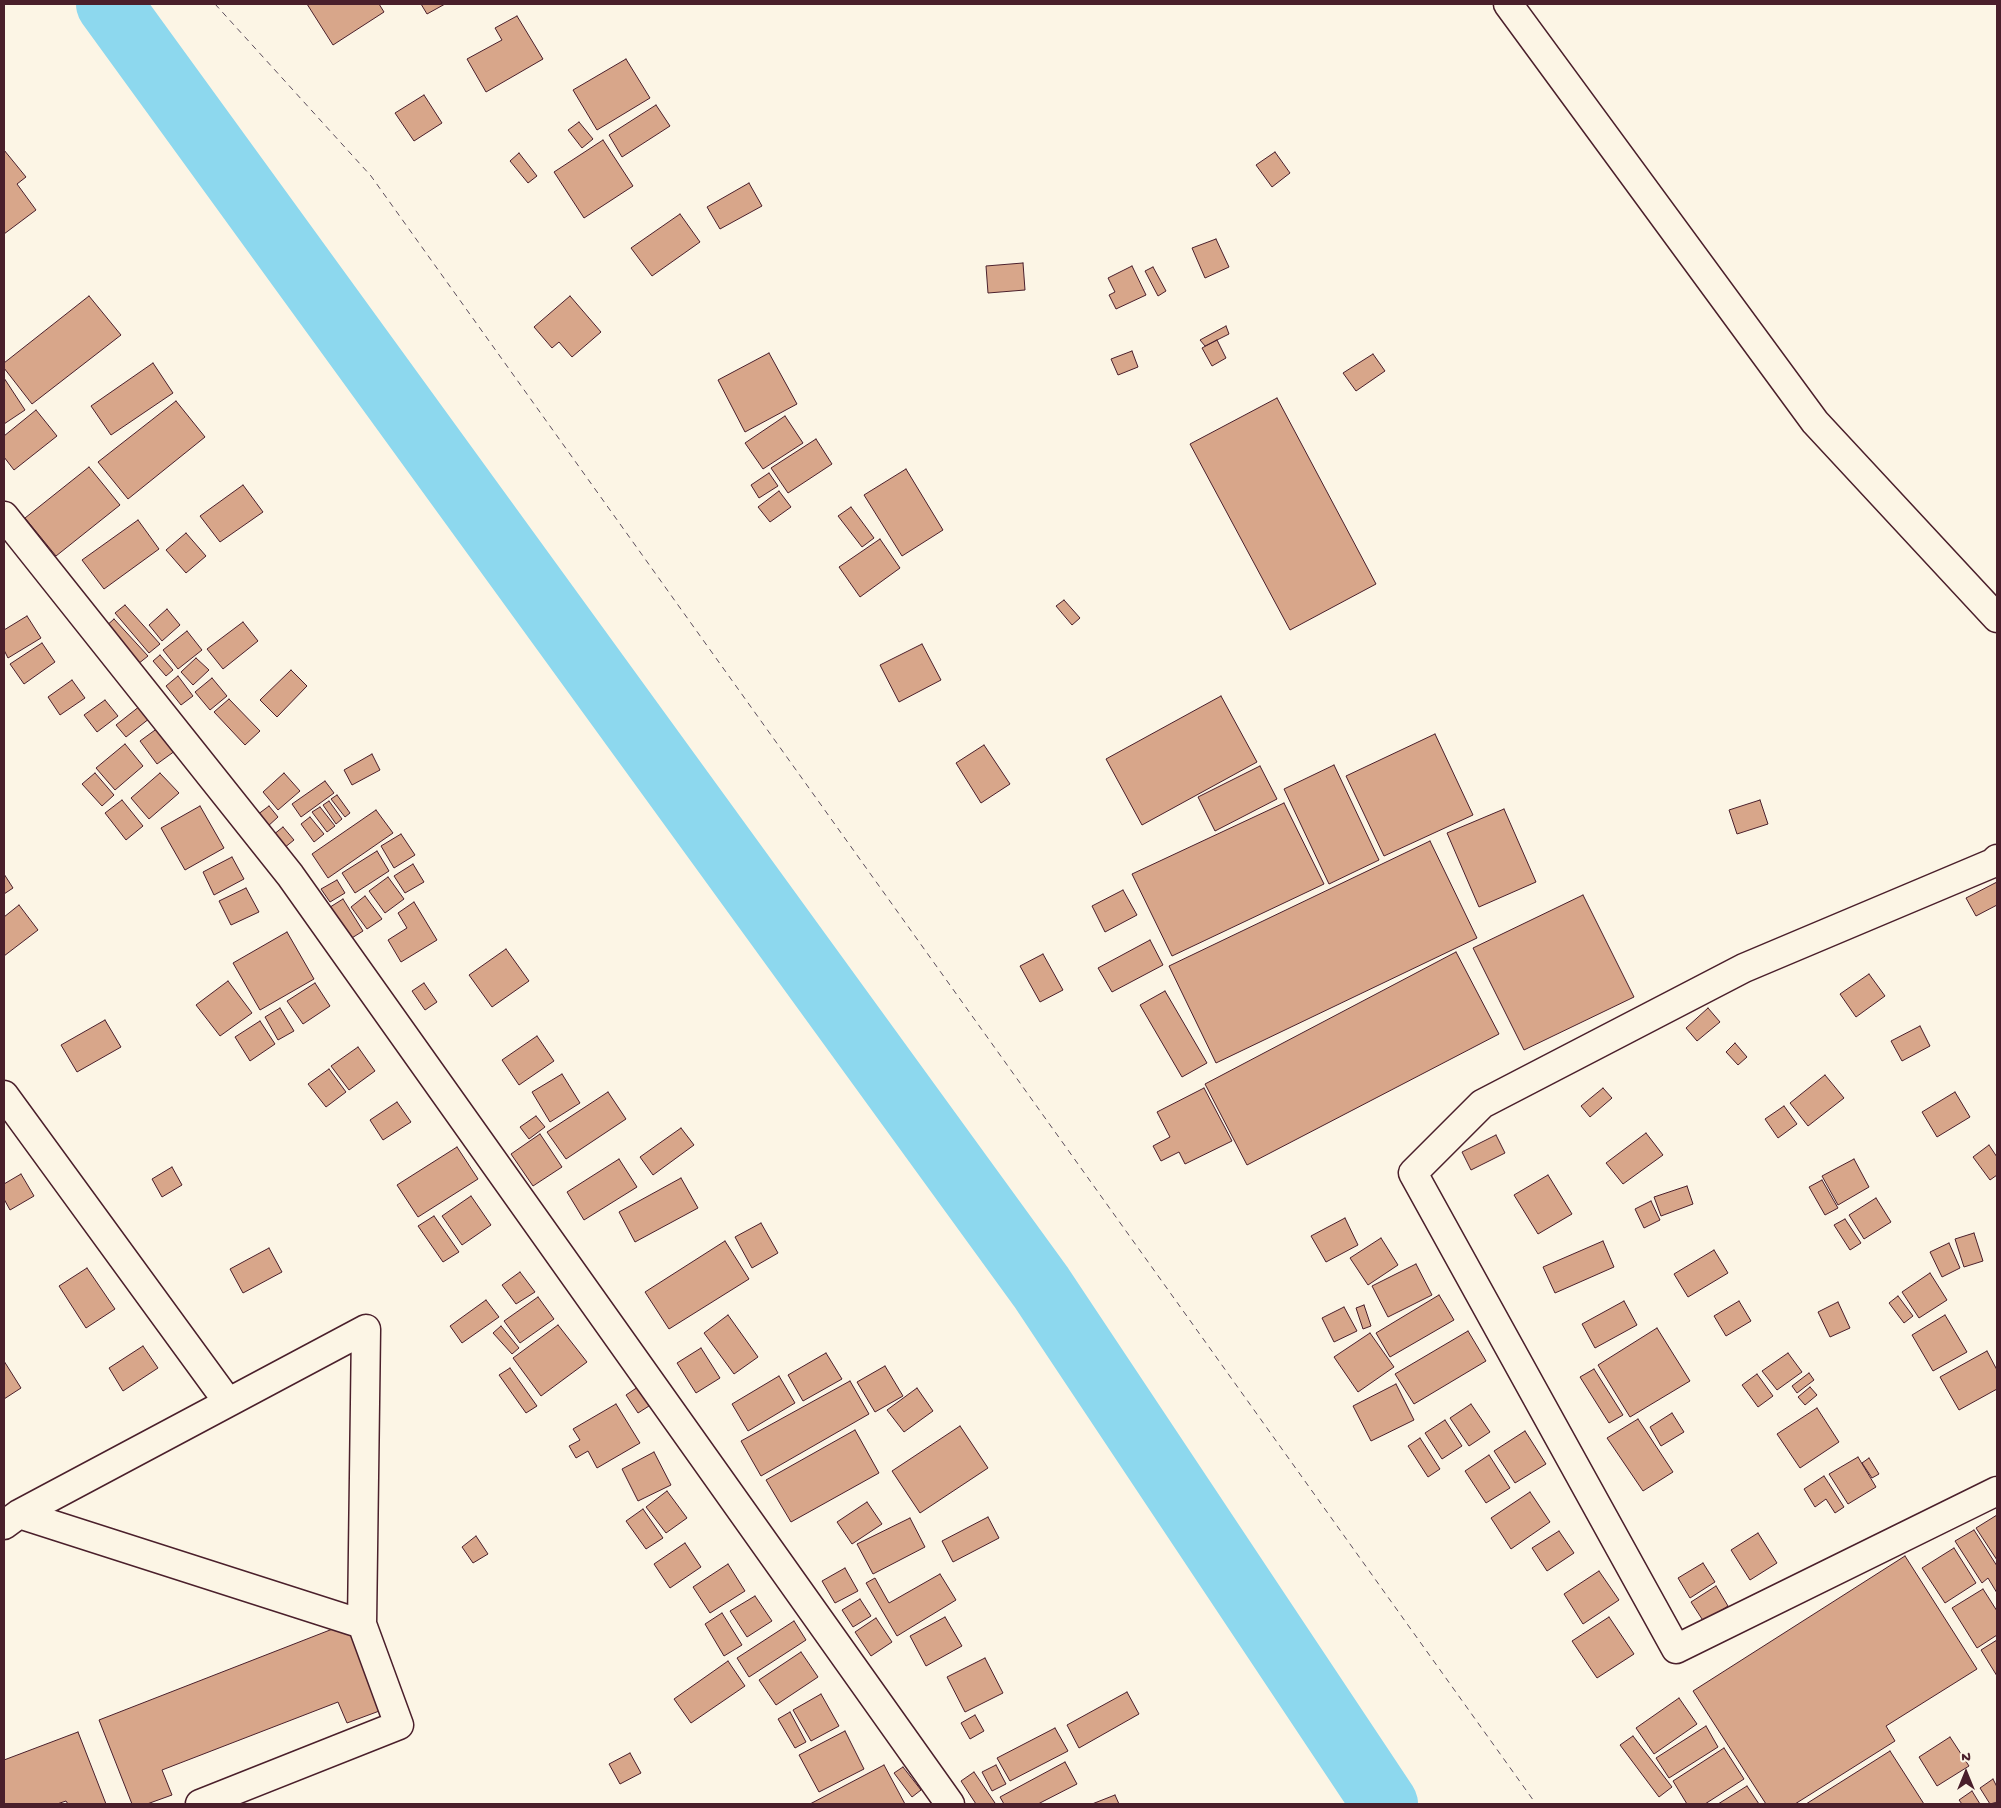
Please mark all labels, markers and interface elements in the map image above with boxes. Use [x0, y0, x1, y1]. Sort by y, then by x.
north arrow [1941, 1748, 1991, 1798]
text: N [1961, 1749, 1971, 1766]

